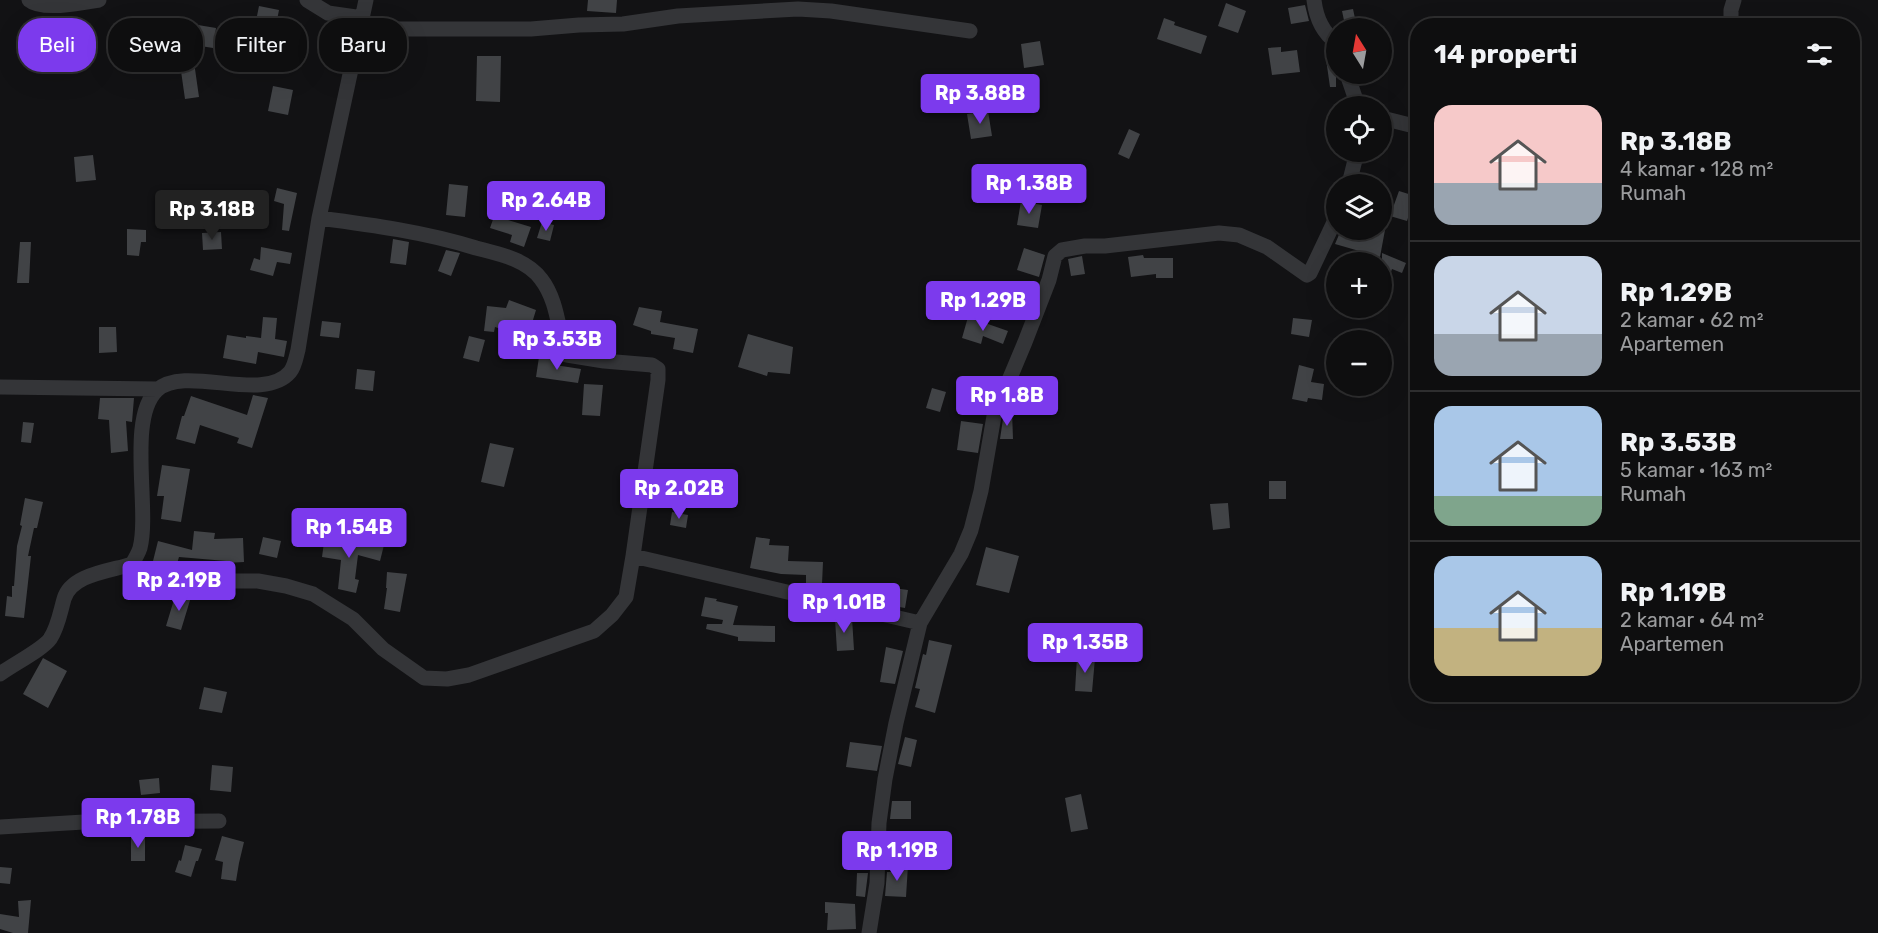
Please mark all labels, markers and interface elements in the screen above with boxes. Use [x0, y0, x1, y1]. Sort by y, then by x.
chip: Beli [18, 18, 96, 72]
chip: Sewa [108, 18, 203, 72]
chip: Filter [215, 18, 307, 72]
chip: Baru [319, 18, 407, 72]
north arrow [1326, 18, 1392, 84]
map controls [1326, 18, 1392, 396]
icon: filters [1803, 38, 1836, 71]
text: 14 properti [1434, 39, 1577, 70]
pin: Rp 3.88B [918, 74, 1042, 125]
text: Rp 3.88B [935, 81, 1025, 105]
button: locate [1326, 96, 1392, 162]
text: Rp 3.18B [1620, 126, 1732, 157]
icon: home [1482, 129, 1554, 201]
text: 4 kamar · 128 m² [1620, 157, 1773, 181]
pin: Rp 1.38B [967, 164, 1091, 215]
text: Rp 1.38B [985, 171, 1073, 195]
button: layers [1326, 174, 1392, 240]
pin: Rp 2.64B [484, 181, 608, 232]
text: Rumah [1620, 181, 1686, 205]
text: Rp 2.64B [501, 188, 591, 212]
pin: Rp 3.18B [150, 190, 274, 241]
text: Rp 3.18B [169, 197, 255, 221]
button: + [1326, 252, 1392, 318]
text: Rp 1.29B [1620, 277, 1732, 308]
icon: home [1482, 280, 1554, 352]
pin: Rp 1.29B [921, 281, 1045, 332]
text: Rp 1.29B [940, 288, 1026, 312]
text: 2 kamar · 62 m² [1620, 308, 1763, 332]
pin: Rp 3.53B [495, 320, 619, 371]
text: Rp 3.53B [512, 327, 602, 351]
button: − [1326, 330, 1392, 396]
text: Apartemen [1620, 332, 1724, 356]
pin: Rp 1.8B [952, 376, 1062, 427]
text: Rp 1.8B [970, 383, 1044, 407]
text: Rp 3.53B [1620, 427, 1737, 458]
icon: home [1482, 430, 1554, 502]
text: 5 kamar · 163 m² [1620, 458, 1772, 482]
pin: Rp 2.02B [617, 469, 741, 520]
text: Rp 2.02B [634, 476, 724, 500]
text: Rumah [1620, 482, 1686, 506]
pin: Rp 1.54B [287, 508, 411, 559]
text: Rp 1.54B [306, 515, 392, 539]
pin: Rp 2.19B [117, 561, 241, 612]
text: Rp 2.19B [137, 568, 221, 592]
text: Rp 1.19B [1620, 577, 1726, 608]
icon: home [1482, 580, 1554, 652]
pin: Rp 1.01B [782, 583, 906, 634]
text: Rp 1.01B [802, 590, 886, 614]
text: 2 kamar · 64 m² [1620, 608, 1764, 632]
pin: Rp 1.35B [1023, 623, 1147, 674]
text: Rp 1.35B [1042, 630, 1128, 654]
text: Apartemen [1620, 632, 1724, 656]
pin: Rp 1.78B [76, 798, 200, 849]
text: Rp 1.78B [96, 805, 180, 829]
pin: Rp 1.19B [835, 831, 959, 882]
text: Rp 1.19B [856, 838, 938, 862]

